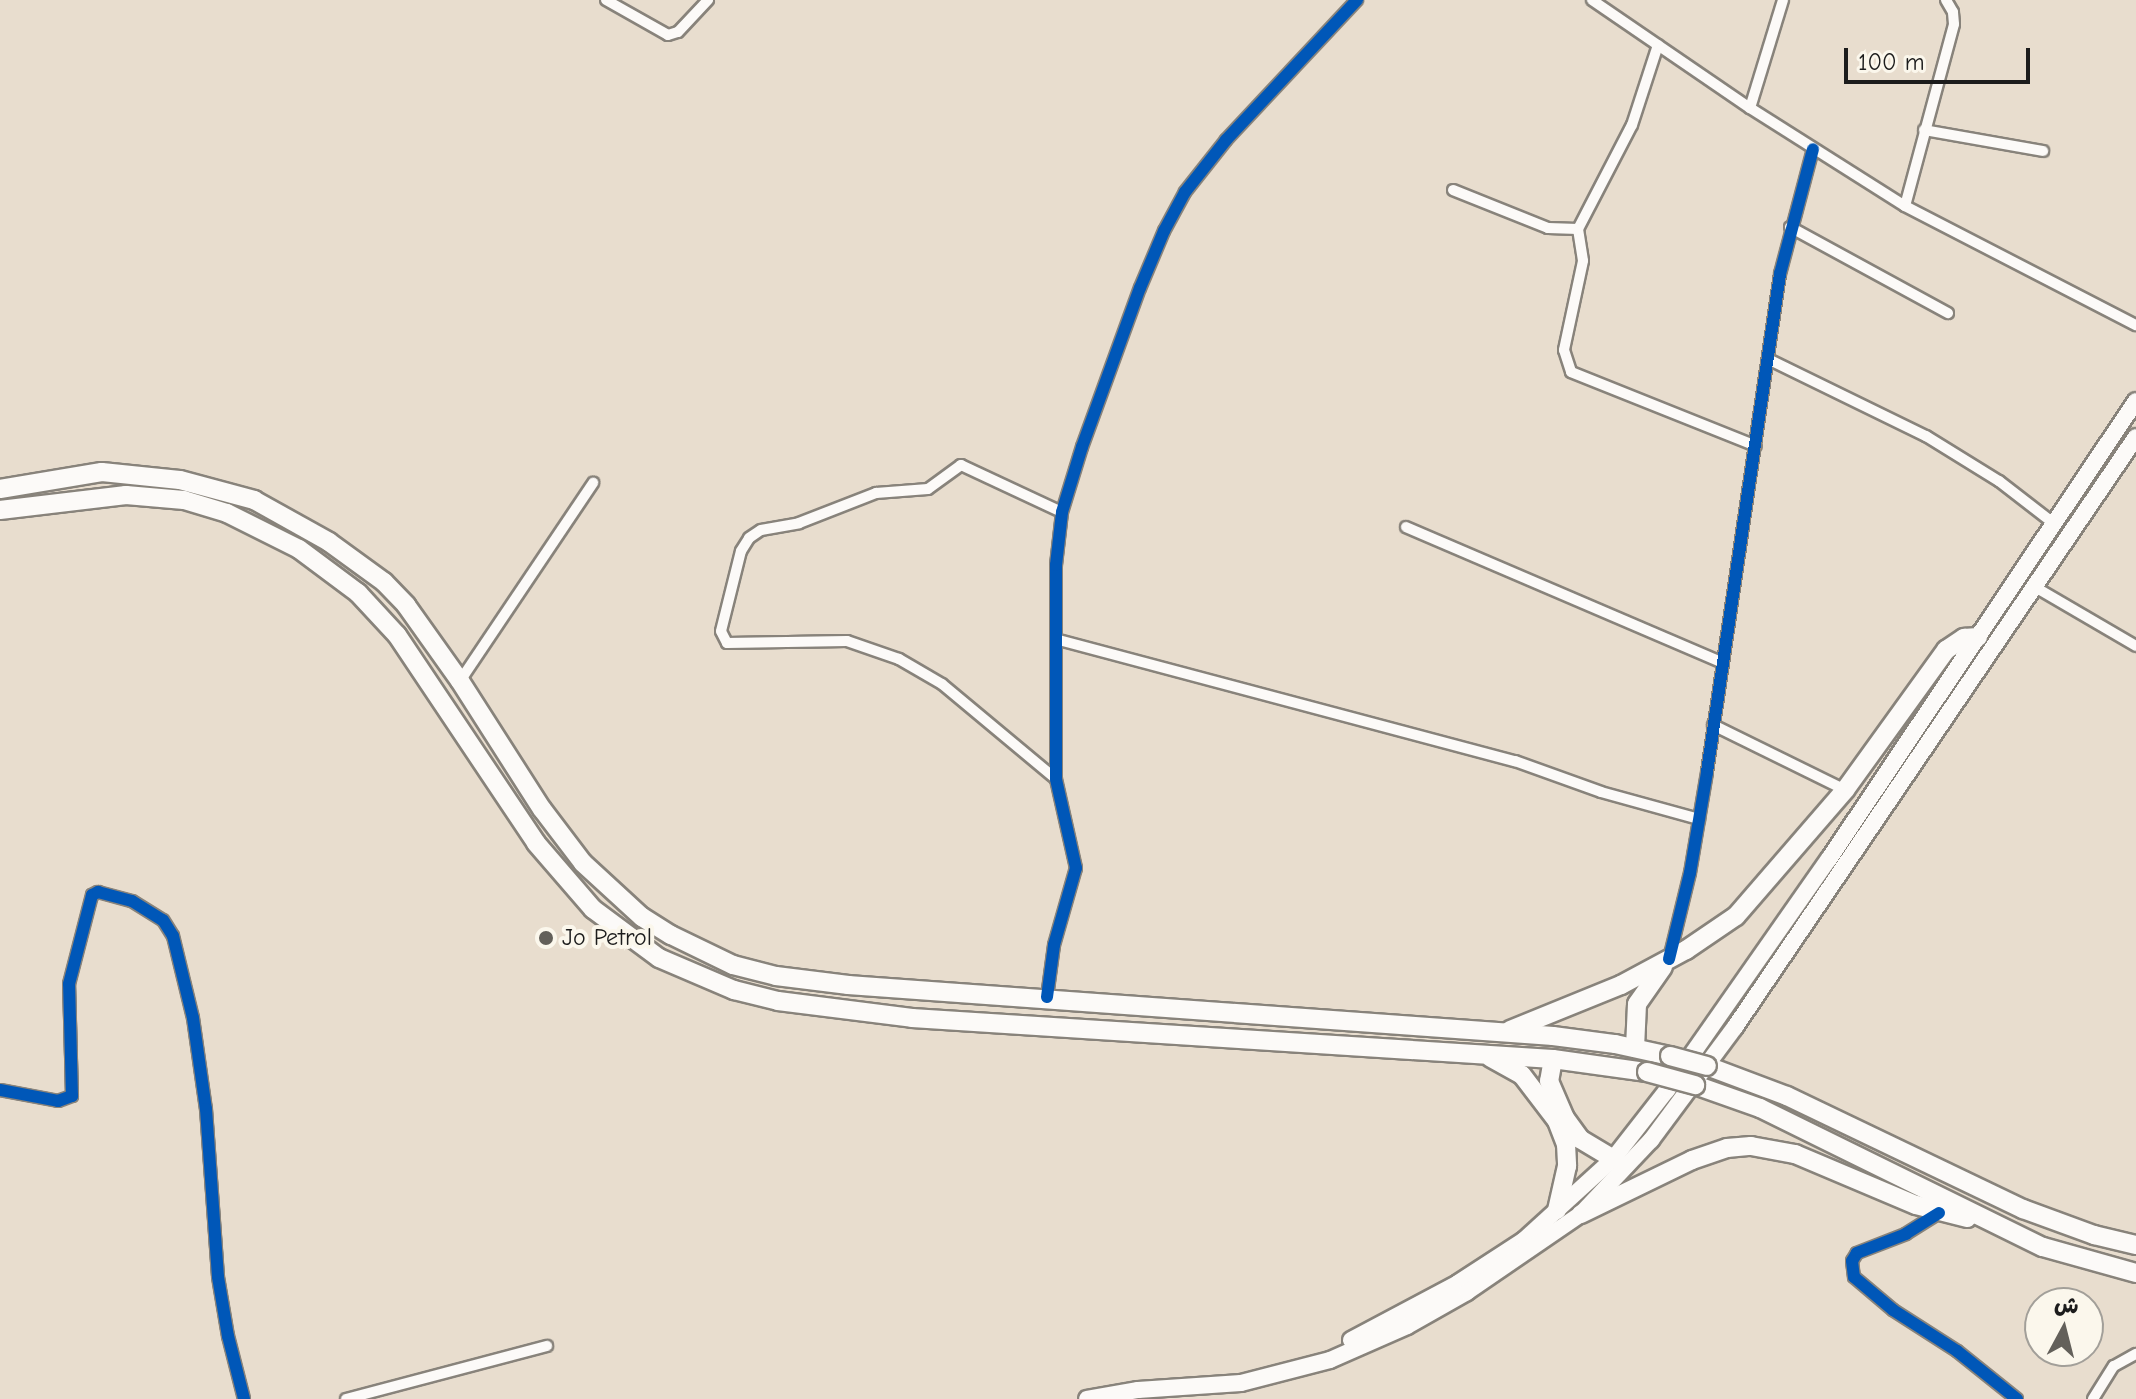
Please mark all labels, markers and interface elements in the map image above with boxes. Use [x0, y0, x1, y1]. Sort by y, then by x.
scale bar [1848, 32, 2034, 82]
text: 100 m [1858, 48, 1925, 76]
place label: Jo Petrol [562, 924, 652, 952]
marker: Jo Petrol [537, 929, 555, 947]
north arrow [2024, 1287, 2104, 1367]
text: ش [2053, 1291, 2080, 1320]

